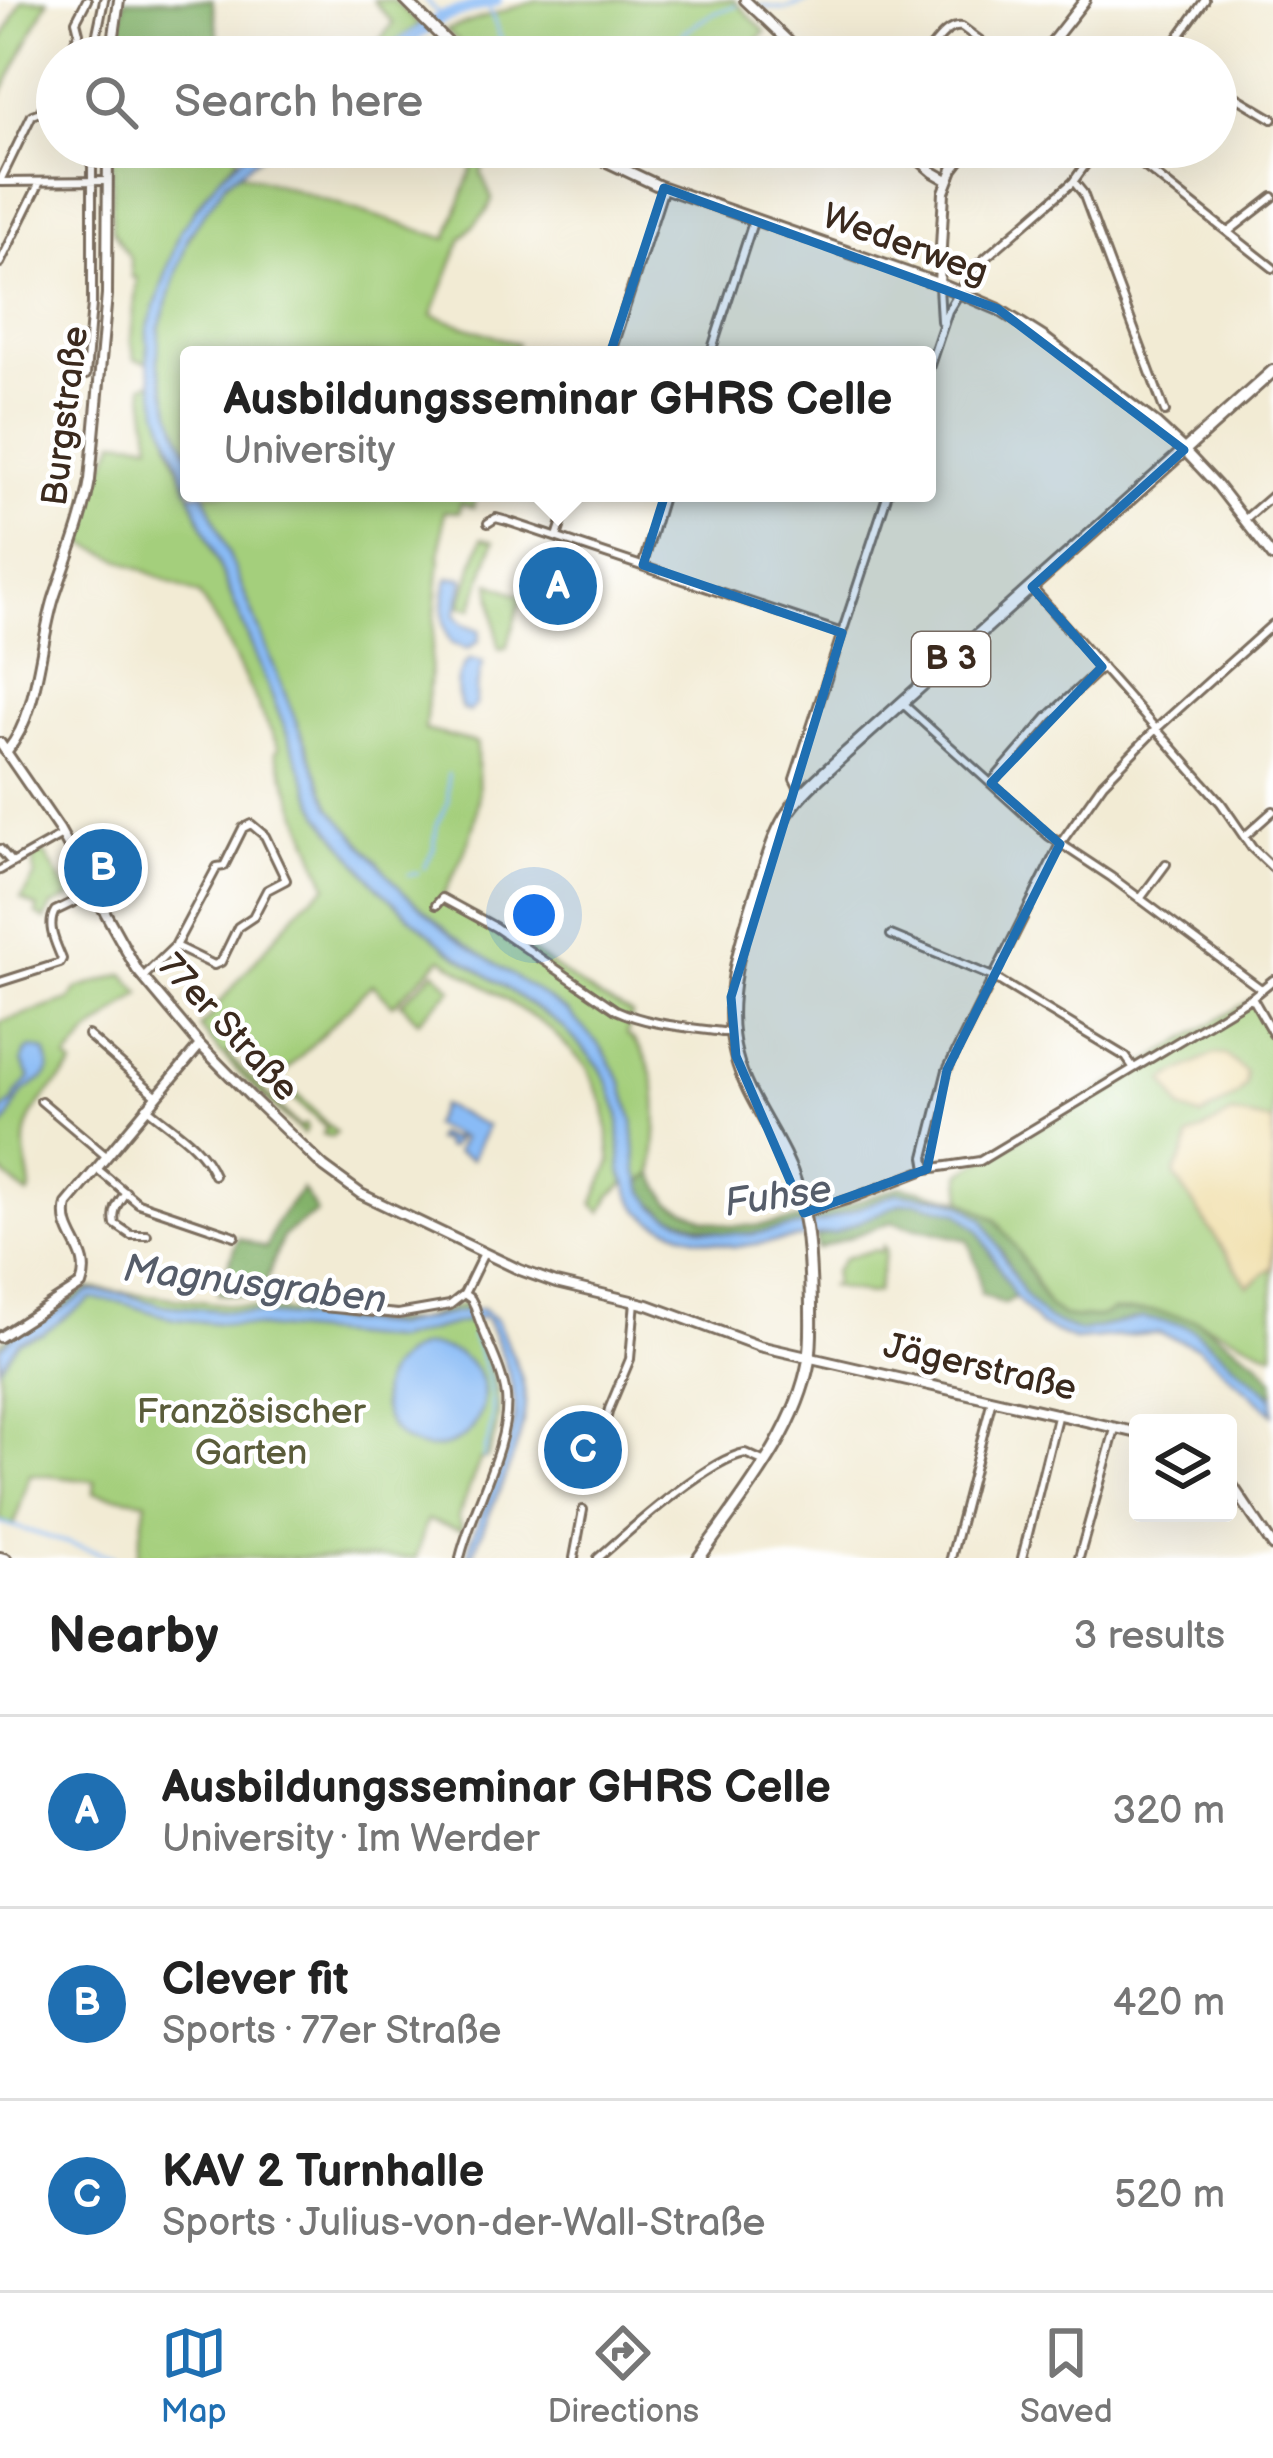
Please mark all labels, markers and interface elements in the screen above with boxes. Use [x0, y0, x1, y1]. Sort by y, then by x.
search box [36, 36, 1237, 168]
icon: search [78, 69, 144, 135]
text: Search here [174, 75, 423, 130]
street label: Wederweg [816, 195, 994, 295]
street label: Burgstraße [34, 324, 98, 508]
popup [180, 346, 936, 502]
text: Ausbildungsseminar GHRS Celle [224, 373, 892, 428]
text: University [224, 428, 395, 475]
pin: A [519, 541, 597, 631]
road number: B 3 [912, 632, 990, 686]
pin: B [64, 823, 142, 913]
your location [504, 885, 564, 945]
street label: 77er Straße [149, 945, 307, 1111]
water label: Fuhse [721, 1166, 835, 1228]
water label: Magnusgraben [121, 1246, 389, 1324]
street label: Jägerstraße [879, 1325, 1081, 1411]
park label: Französischer Garten [137, 1391, 366, 1475]
pin: C [544, 1405, 622, 1495]
map controls [1129, 1414, 1237, 1522]
button: layers [1129, 1414, 1237, 1522]
text: Nearby [48, 1606, 219, 1667]
text: 3 results [1073, 1613, 1225, 1660]
text: Ausbildungsseminar GHRS Celle [162, 1761, 831, 1816]
text: A [75, 1788, 99, 1835]
text: 320 m [1112, 1788, 1225, 1835]
text: University · Im Werder [162, 1816, 539, 1863]
text: Clever fit [162, 1953, 348, 2008]
text: B [73, 1980, 101, 2027]
text: 420 m [1112, 1980, 1225, 2027]
text: Sports · 77er Straße [162, 2008, 501, 2055]
text: KAV 2 Turnhalle [162, 2145, 484, 2200]
text: C [73, 2172, 101, 2219]
text: 520 m [1114, 2172, 1225, 2219]
text: Sports · Julius-von-der-Wall-Straße [162, 2200, 765, 2247]
tab: Map [160, 2320, 227, 2432]
tab: Directions [547, 2320, 699, 2432]
tab: Saved [1020, 2320, 1113, 2432]

